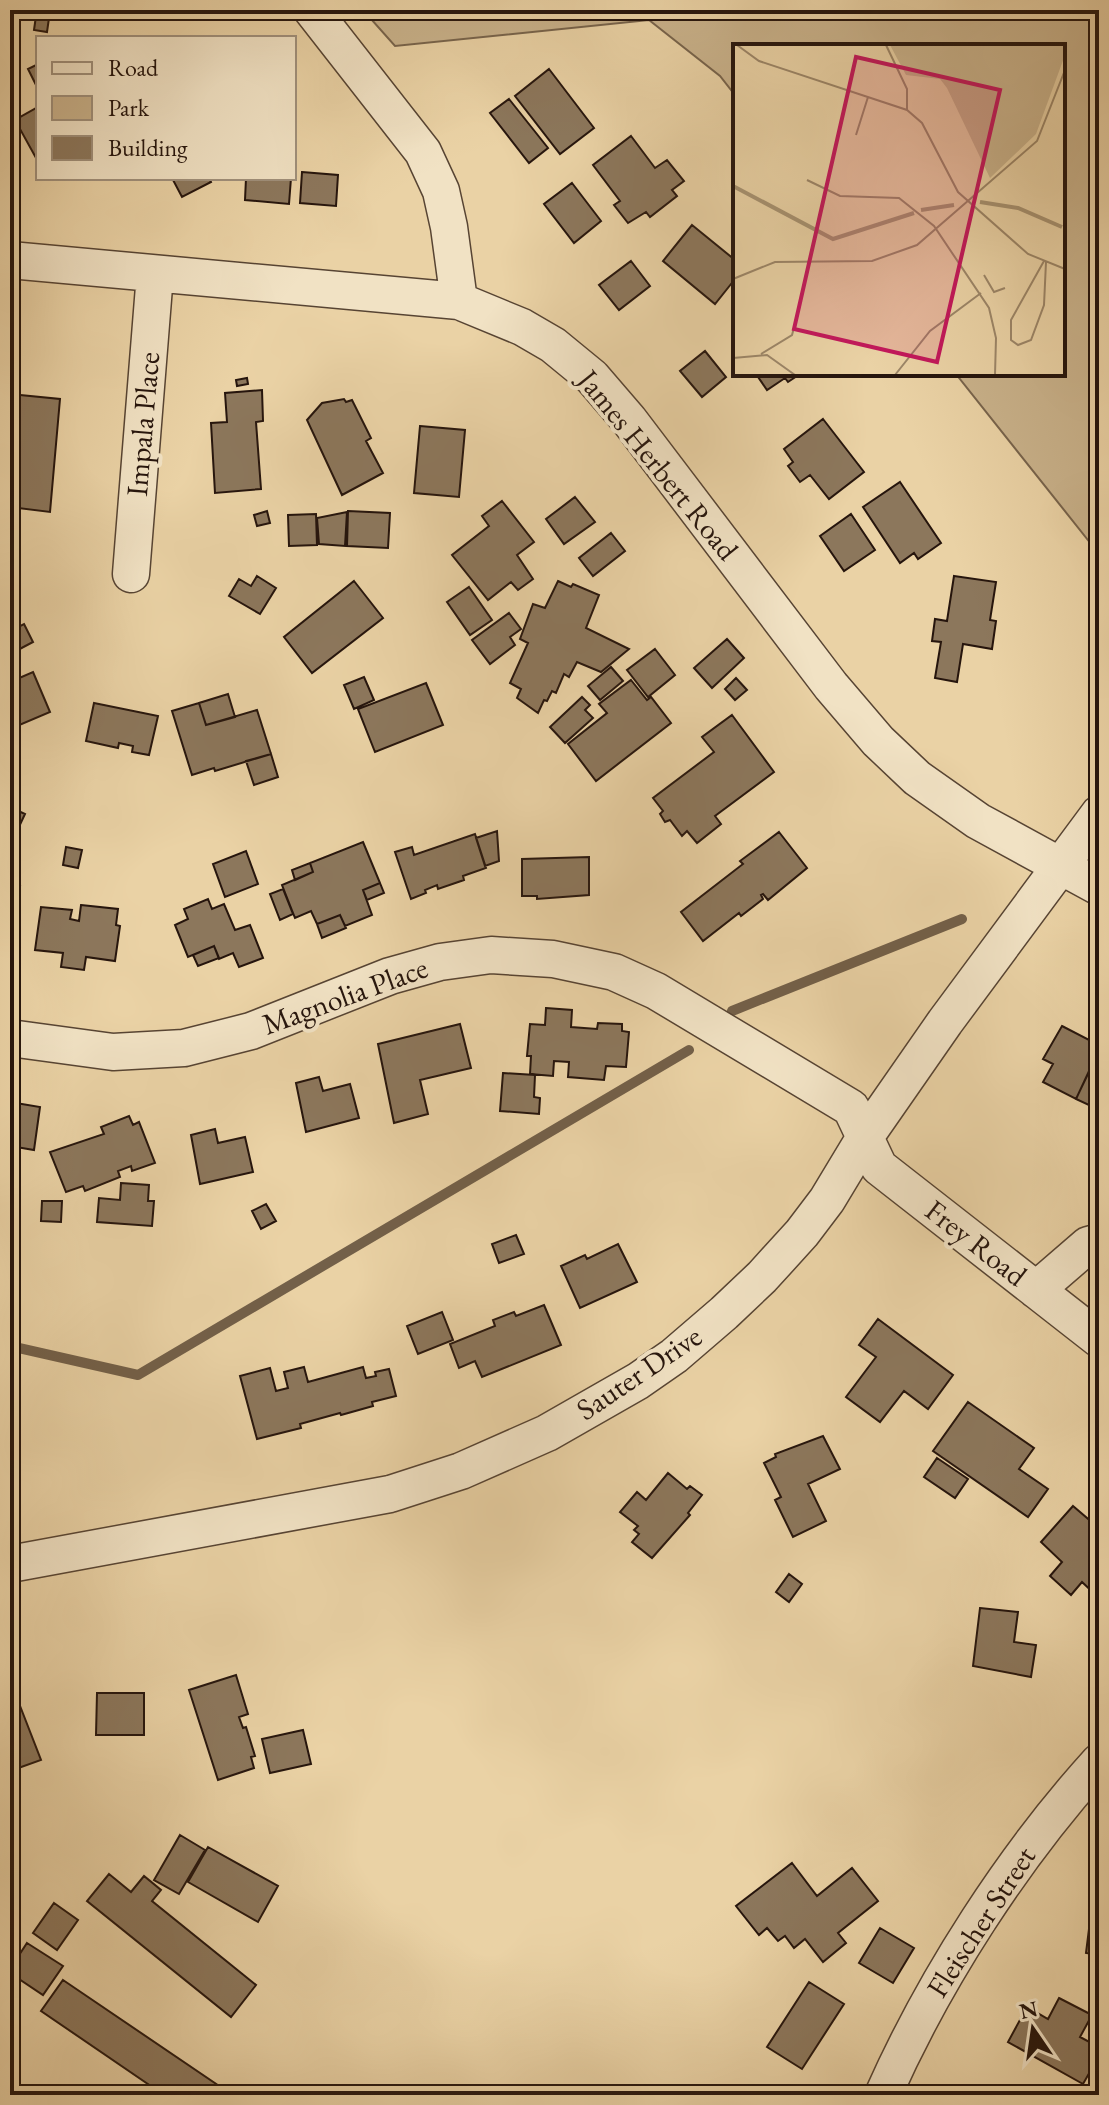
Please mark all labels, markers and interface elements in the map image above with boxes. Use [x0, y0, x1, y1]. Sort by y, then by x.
legend [36, 36, 296, 180]
inset map [733, 44, 1065, 376]
text: Road [108, 52, 159, 83]
text: Park [108, 92, 150, 123]
text: Building [108, 132, 188, 163]
street label: Impala Place [117, 350, 168, 498]
street label: James Herbert Road [568, 359, 748, 569]
street label: Magnolia Place [257, 948, 433, 1043]
street label: Frey Road [917, 1191, 1036, 1295]
street label: Sauter Drive [569, 1316, 709, 1429]
street label: Fleischer Street [917, 1838, 1044, 2005]
north arrow [993, 1989, 1073, 2069]
text: N [1017, 1994, 1041, 2026]

